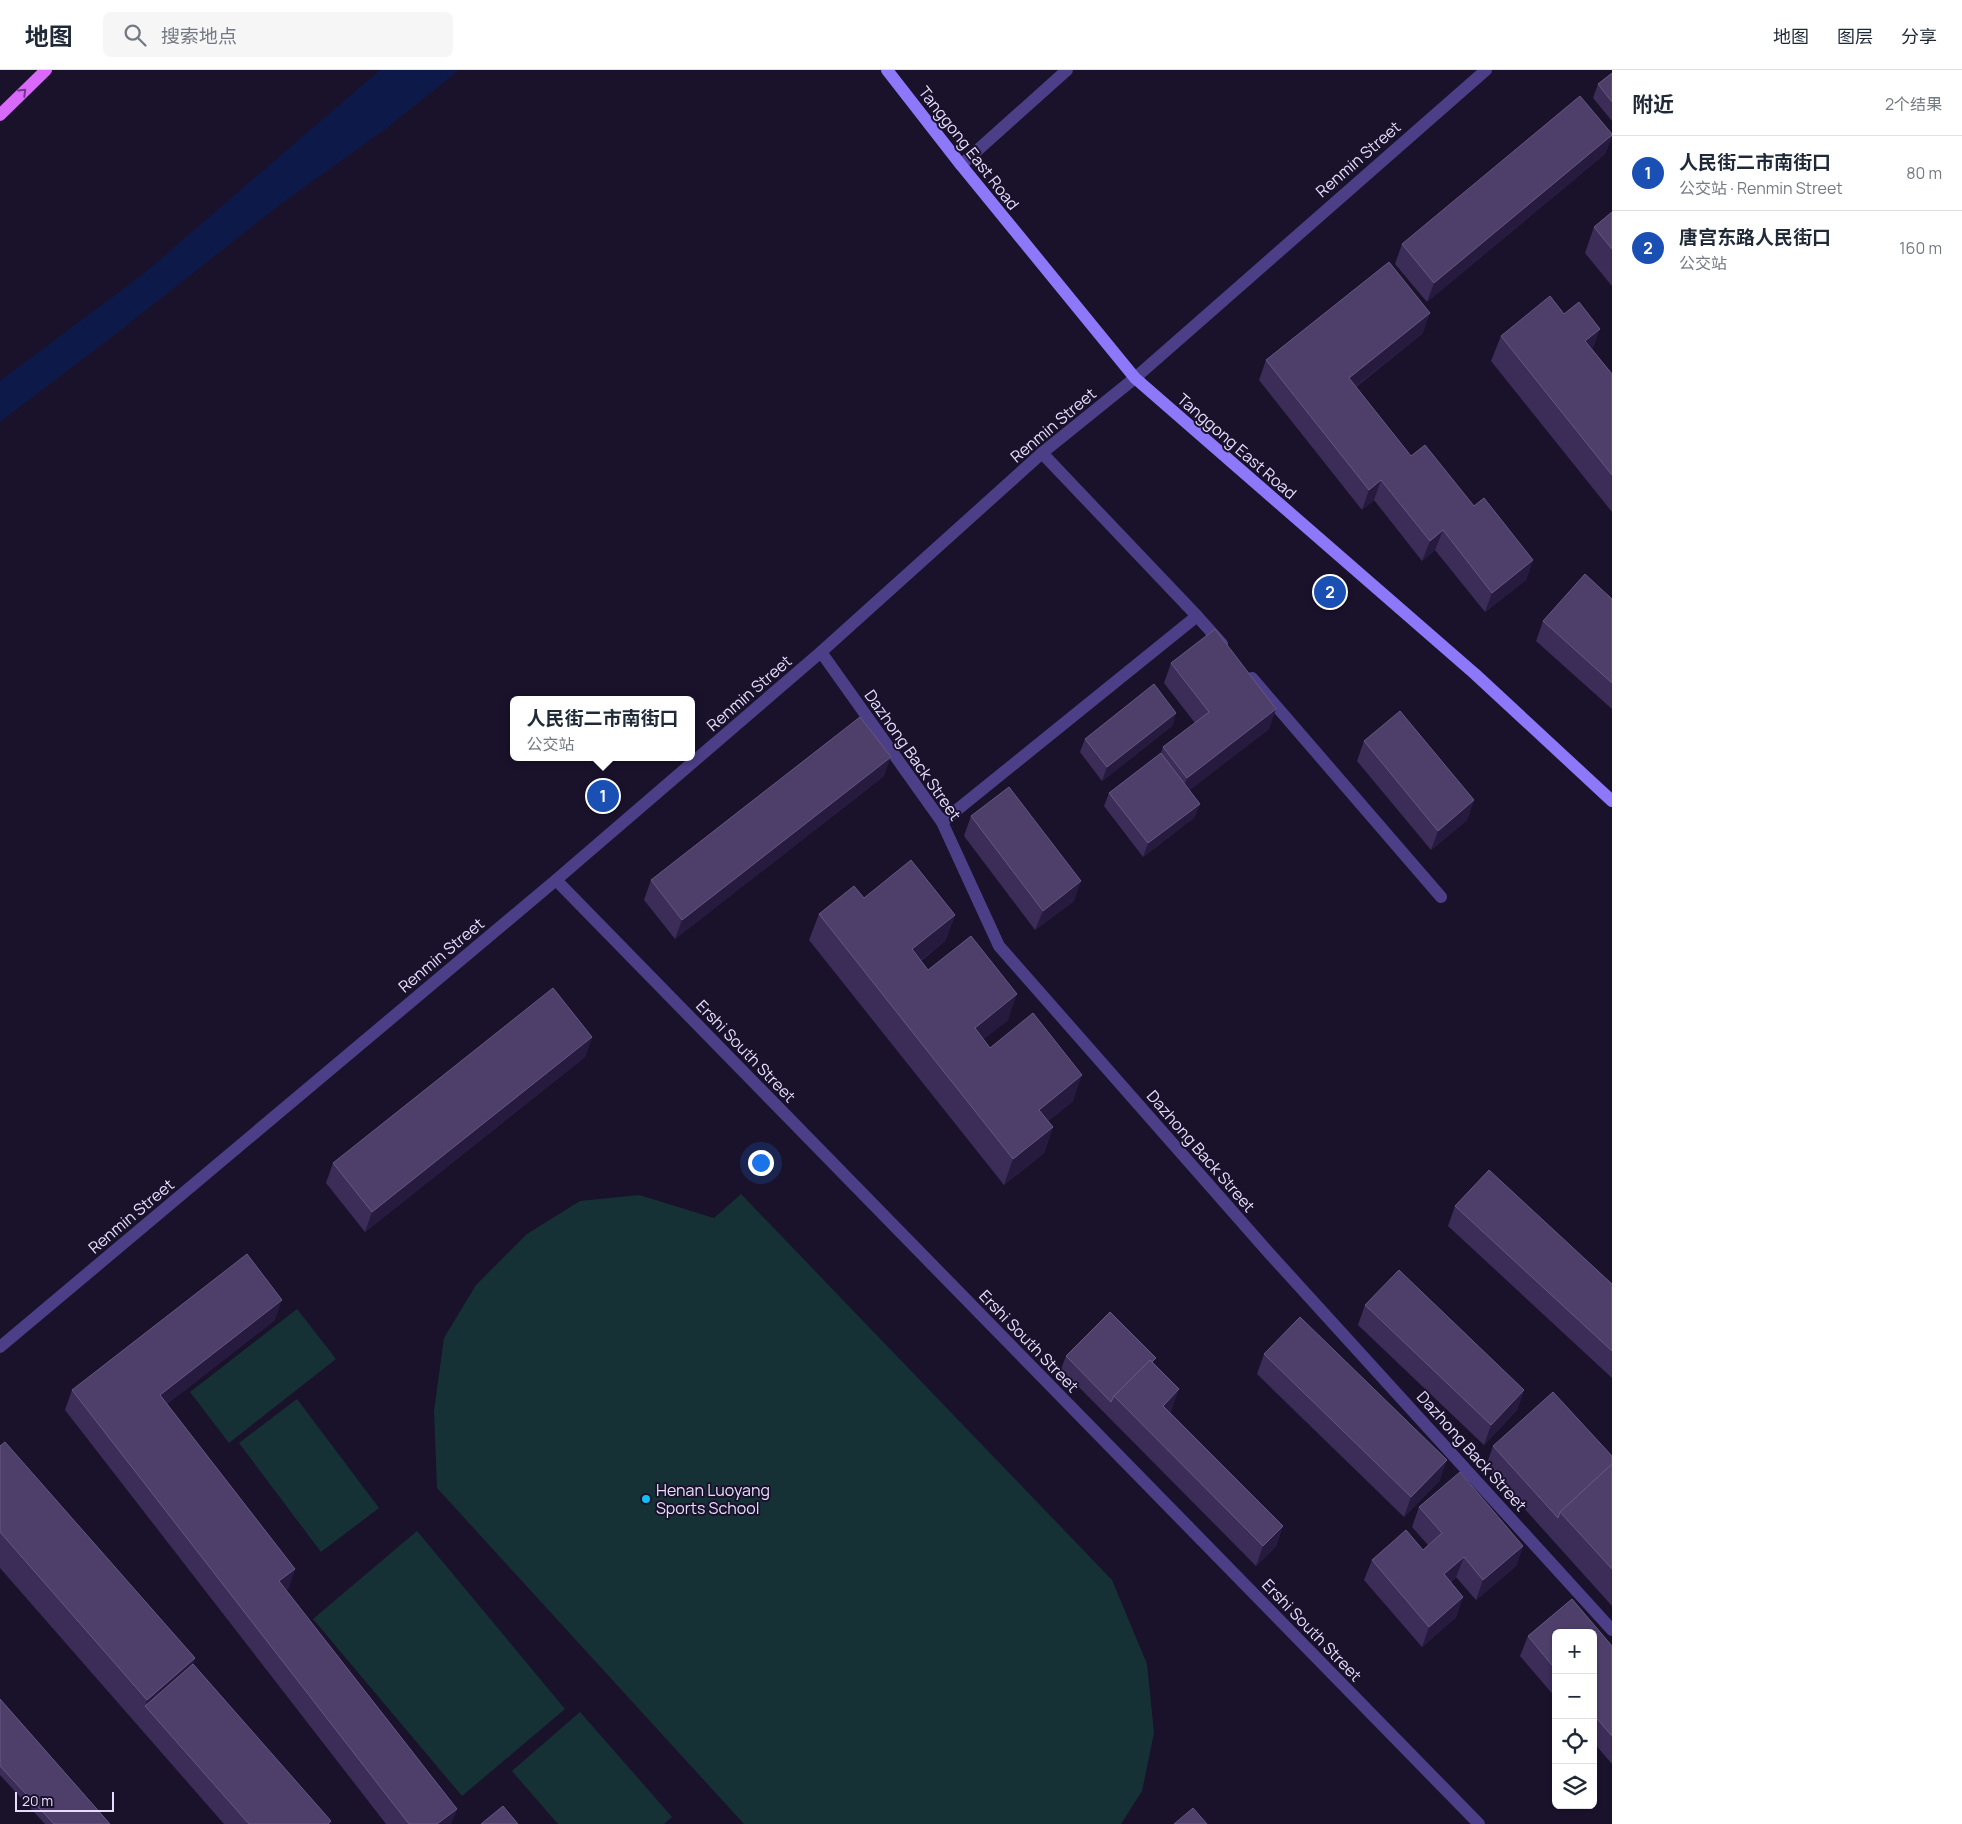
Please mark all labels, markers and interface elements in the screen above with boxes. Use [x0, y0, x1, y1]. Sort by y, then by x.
search box [103, 12, 453, 57]
text: 地图 [25, 19, 73, 52]
icon: search [121, 21, 149, 49]
text: 搜索地点 [161, 23, 237, 49]
text: 地图 [1773, 24, 1809, 48]
text: 图层 [1837, 24, 1873, 48]
text: 分享 [1901, 24, 1937, 48]
street label: Tanggong East Road [914, 82, 1024, 214]
one-way arrow [17, 89, 26, 98]
text: 附近 [1632, 90, 1674, 118]
text: 2个结果 [1885, 93, 1942, 115]
street label: Renmin Street [1311, 116, 1405, 202]
text: 人民街二市南街口 [1679, 149, 1831, 175]
text: 1 [1644, 162, 1652, 184]
text: 80 m [1906, 162, 1942, 184]
text: 公交站 · Renmin Street [1679, 177, 1843, 199]
text: 唐宫东路人民街口 [1679, 224, 1831, 250]
text: 2 [1643, 237, 1653, 259]
text: 160 m [1899, 237, 1942, 259]
text: 公交站 [1679, 252, 1727, 274]
street label: Renmin Street [1005, 383, 1101, 467]
street label: Tanggong East Road [1173, 388, 1301, 504]
pin: 2 [1314, 573, 1346, 611]
street label: Renmin Street [702, 650, 796, 736]
street label: Dazhong Back Street [860, 685, 966, 825]
popup [510, 696, 695, 761]
text: 人民街二市南街口 [526, 705, 679, 731]
text: 公交站 [526, 733, 575, 755]
pin: 1 [587, 777, 619, 815]
street label: Renmin Street [393, 913, 489, 997]
street label: Ershi South Street [691, 995, 801, 1107]
street label: Dazhong Back Street [1142, 1085, 1260, 1217]
your location [748, 1150, 774, 1176]
street label: Renmin Street [83, 1174, 179, 1258]
street label: Ershi South Street [974, 1285, 1084, 1397]
street label: Dazhong Back Street [1412, 1386, 1532, 1516]
place label: Henan Luoyang Sports School [656, 1479, 770, 1519]
marker: Henan Luoyang Sports School [640, 1493, 652, 1505]
street label: Ershi South Street [1257, 1574, 1367, 1686]
map controls [1552, 1629, 1597, 1809]
button: + [1552, 1629, 1597, 1674]
button: − [1552, 1674, 1597, 1719]
button: locate [1552, 1719, 1597, 1764]
button: layers [1552, 1764, 1597, 1809]
scale bar [15, 1789, 114, 1812]
text: 20 m [22, 1791, 53, 1810]

